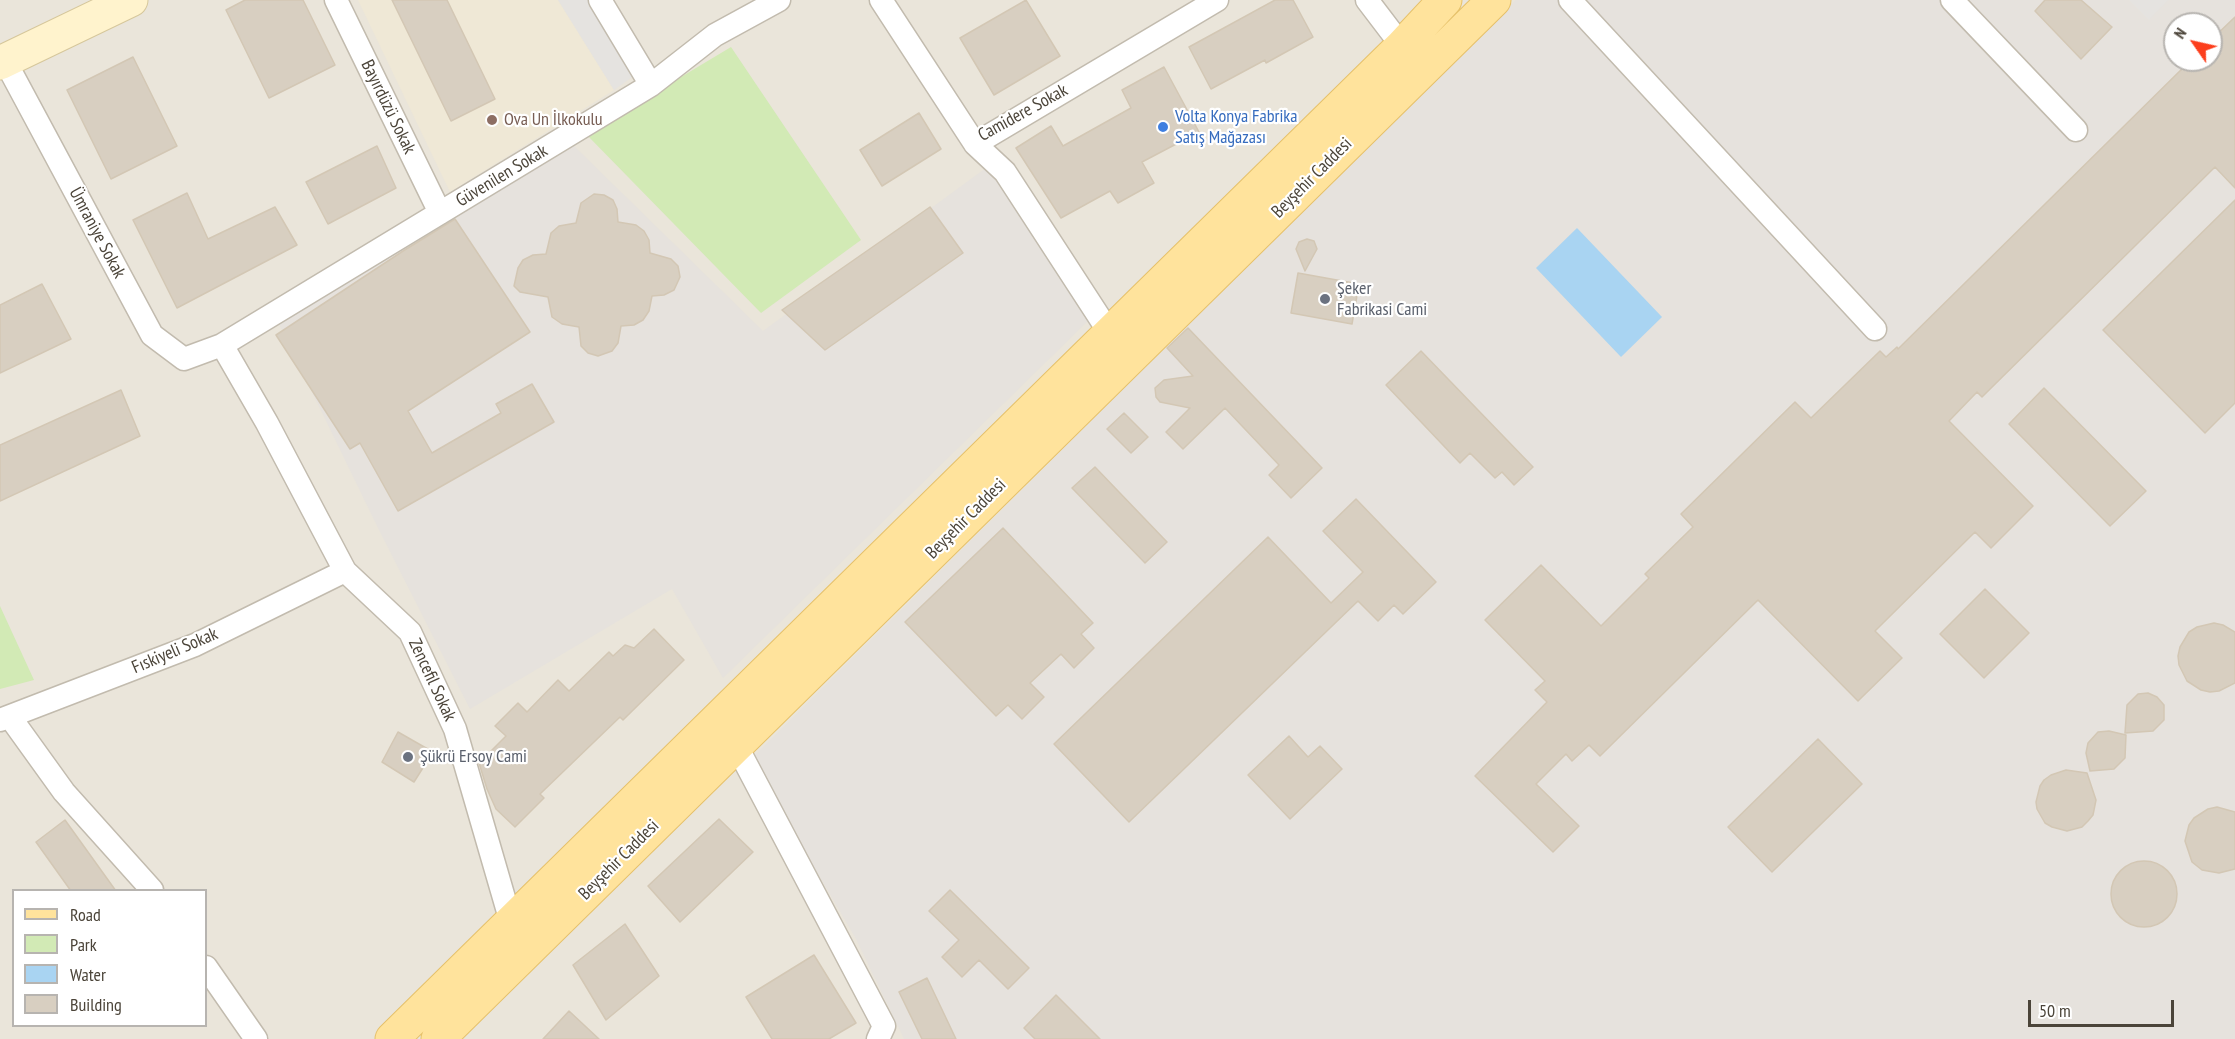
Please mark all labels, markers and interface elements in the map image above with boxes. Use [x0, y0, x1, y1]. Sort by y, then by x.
north arrow [2163, 12, 2223, 72]
text: N [2169, 24, 2190, 42]
street label: Bayırdüzü Sokak [356, 57, 420, 157]
street label: Camidere Sokak [975, 80, 1071, 146]
place label: Volta Konya Fabrika Satış Mağazası [1175, 106, 1297, 148]
place label: Ova Un İlkokulu [504, 109, 603, 131]
marker: Ova Un İlkokulu [485, 113, 499, 127]
marker: Volta Konya Fabrika Satış Mağazası [1156, 120, 1170, 134]
street label: Beyşehir Caddesi [1267, 133, 1357, 223]
street label: Güvenilen Sokak [452, 140, 552, 212]
street label: Ümraniye Sokak [64, 184, 130, 282]
place label: Şeker Fabrikasi Cami [1337, 278, 1427, 320]
marker: Şeker Fabrikasi Cami [1318, 292, 1332, 306]
street label: Beyşehir Caddesi [921, 474, 1011, 564]
street label: Fıskiyeli Sokak [129, 623, 221, 679]
street label: Zencefil Sokak [403, 635, 461, 725]
place label: Şükrü Ersoy Cami [420, 746, 527, 768]
marker: Şükrü Ersoy Cami [401, 750, 415, 764]
street label: Beyşehir Caddesi [574, 815, 664, 905]
legend [12, 889, 207, 1027]
text: Road [70, 903, 101, 926]
text: Park [70, 933, 97, 956]
text: Water [70, 963, 106, 986]
scale bar [2031, 988, 2176, 1026]
text: Building [70, 993, 122, 1016]
text: 50 m [2039, 999, 2071, 1022]

